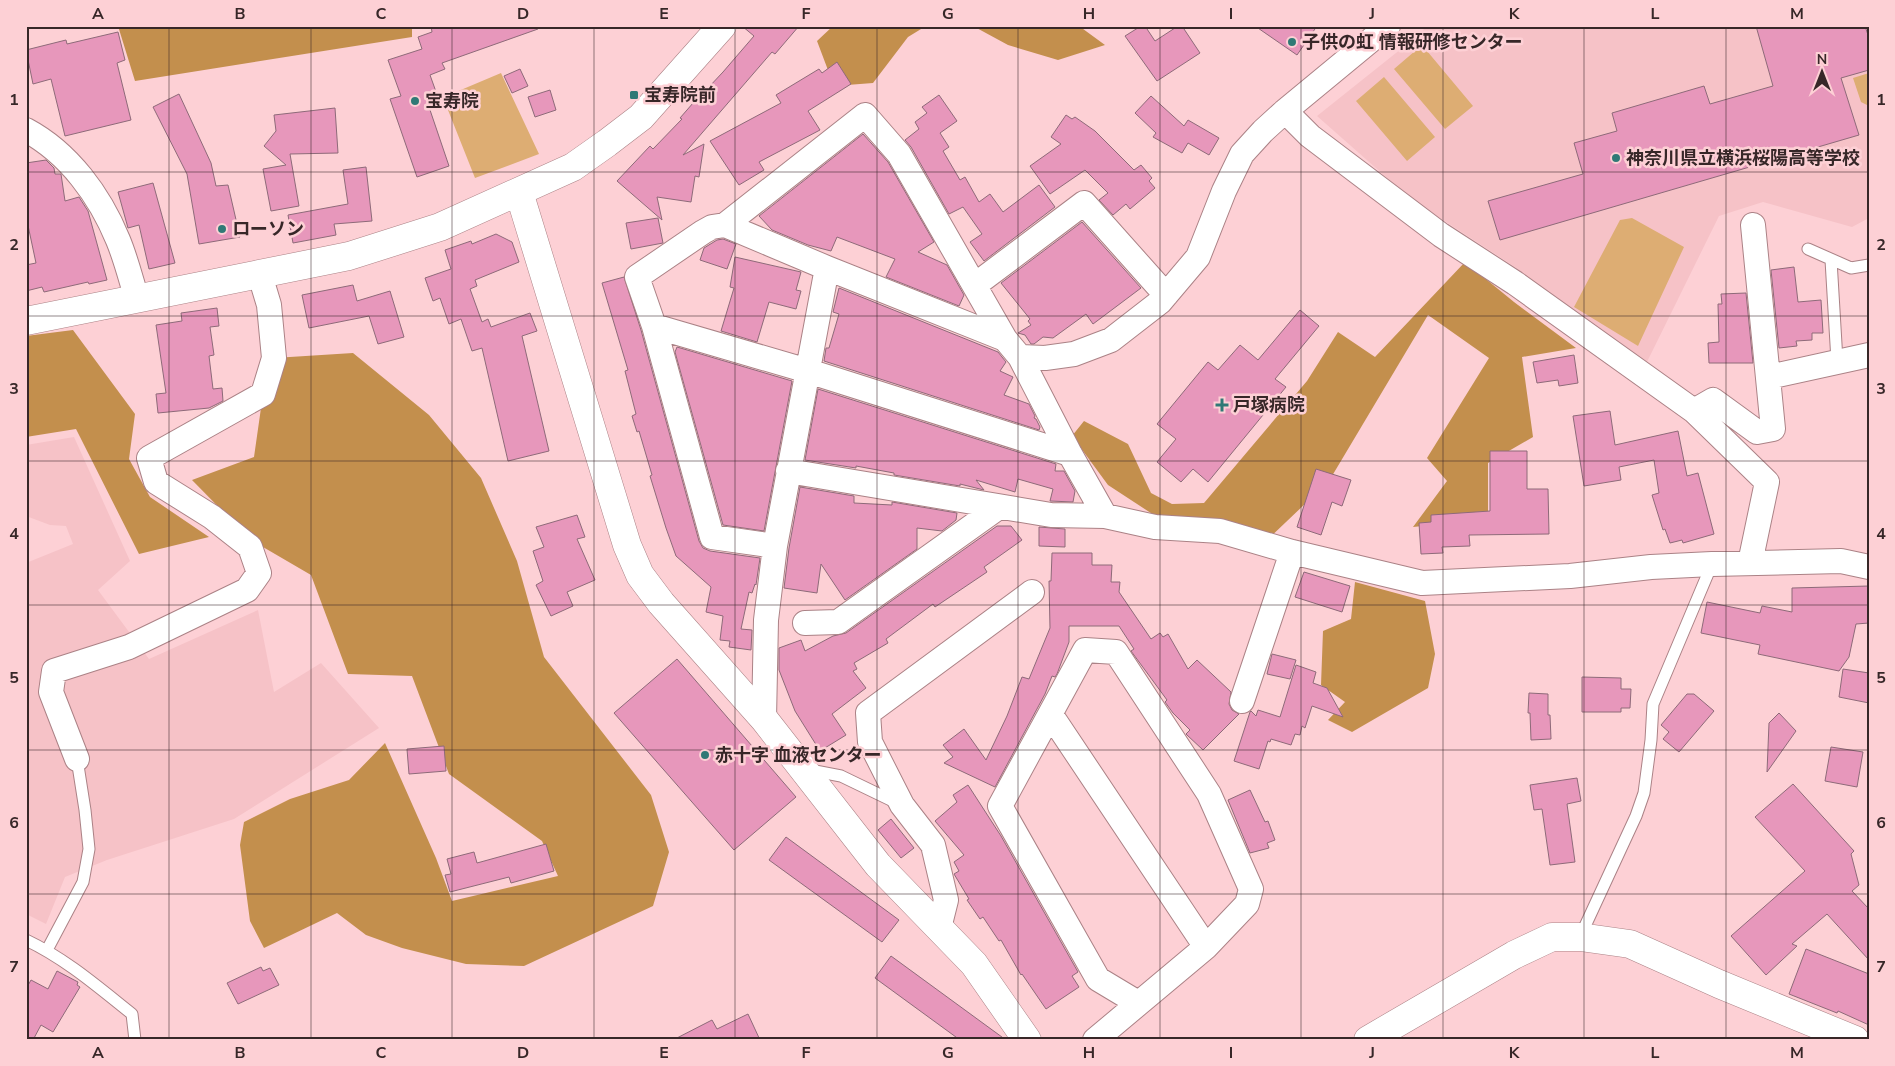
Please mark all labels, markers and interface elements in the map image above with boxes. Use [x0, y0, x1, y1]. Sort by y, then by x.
text: A [92, 3, 104, 25]
text: B [234, 3, 246, 25]
text: C [376, 3, 387, 25]
text: D [517, 3, 529, 25]
text: E [659, 3, 669, 25]
text: F [802, 3, 811, 25]
text: G [942, 3, 954, 25]
text: H [1083, 3, 1095, 25]
text: I [1229, 3, 1233, 25]
text: J [1368, 3, 1375, 25]
text: K [1509, 3, 1521, 25]
text: L [1651, 3, 1660, 25]
text: M [1790, 3, 1804, 25]
place label: 子供の虹 情報研修センター [1302, 30, 1523, 54]
marker: 子供の虹 情報研修センター [1286, 36, 1298, 48]
north arrow [1798, 48, 1848, 98]
text: N [1817, 50, 1827, 69]
place label: 宝寿院前 [644, 83, 716, 107]
text: 1 [9, 89, 19, 111]
place label: 宝寿院 [425, 89, 479, 113]
marker: 宝寿院前 [628, 89, 640, 101]
text: 1 [1876, 89, 1886, 111]
marker: 宝寿院 [409, 95, 421, 107]
place label: 神奈川県立横浜桜陽高等学校 [1626, 146, 1860, 170]
marker: 神奈川県立横浜桜陽高等学校 [1610, 152, 1622, 164]
place label: ローソン [232, 217, 304, 241]
marker: ローソン [216, 223, 228, 235]
text: 2 [9, 234, 19, 256]
text: 2 [1876, 234, 1886, 256]
text: 3 [9, 378, 19, 400]
text: 3 [1876, 378, 1886, 400]
place label: 戸塚病院 [1233, 393, 1305, 417]
marker: 戸塚病院 [1215, 398, 1229, 412]
text: 4 [9, 523, 19, 545]
text: 4 [1876, 523, 1886, 545]
text: 5 [9, 667, 19, 689]
text: 5 [1876, 667, 1886, 689]
place label: 赤十字 血液センター [715, 743, 882, 767]
marker: 赤十字 血液センター [699, 749, 711, 761]
text: 6 [9, 812, 19, 834]
text: 6 [1876, 812, 1886, 834]
text: 7 [9, 956, 19, 978]
text: 7 [1876, 956, 1886, 978]
text: A [92, 1042, 104, 1064]
text: B [234, 1042, 246, 1064]
text: C [376, 1042, 387, 1064]
text: D [517, 1042, 529, 1064]
text: E [659, 1042, 669, 1064]
text: F [802, 1042, 811, 1064]
text: G [942, 1042, 954, 1064]
text: H [1083, 1042, 1095, 1064]
text: I [1229, 1042, 1233, 1064]
text: J [1368, 1042, 1375, 1064]
text: K [1509, 1042, 1521, 1064]
text: L [1651, 1042, 1660, 1064]
text: M [1790, 1042, 1804, 1064]

